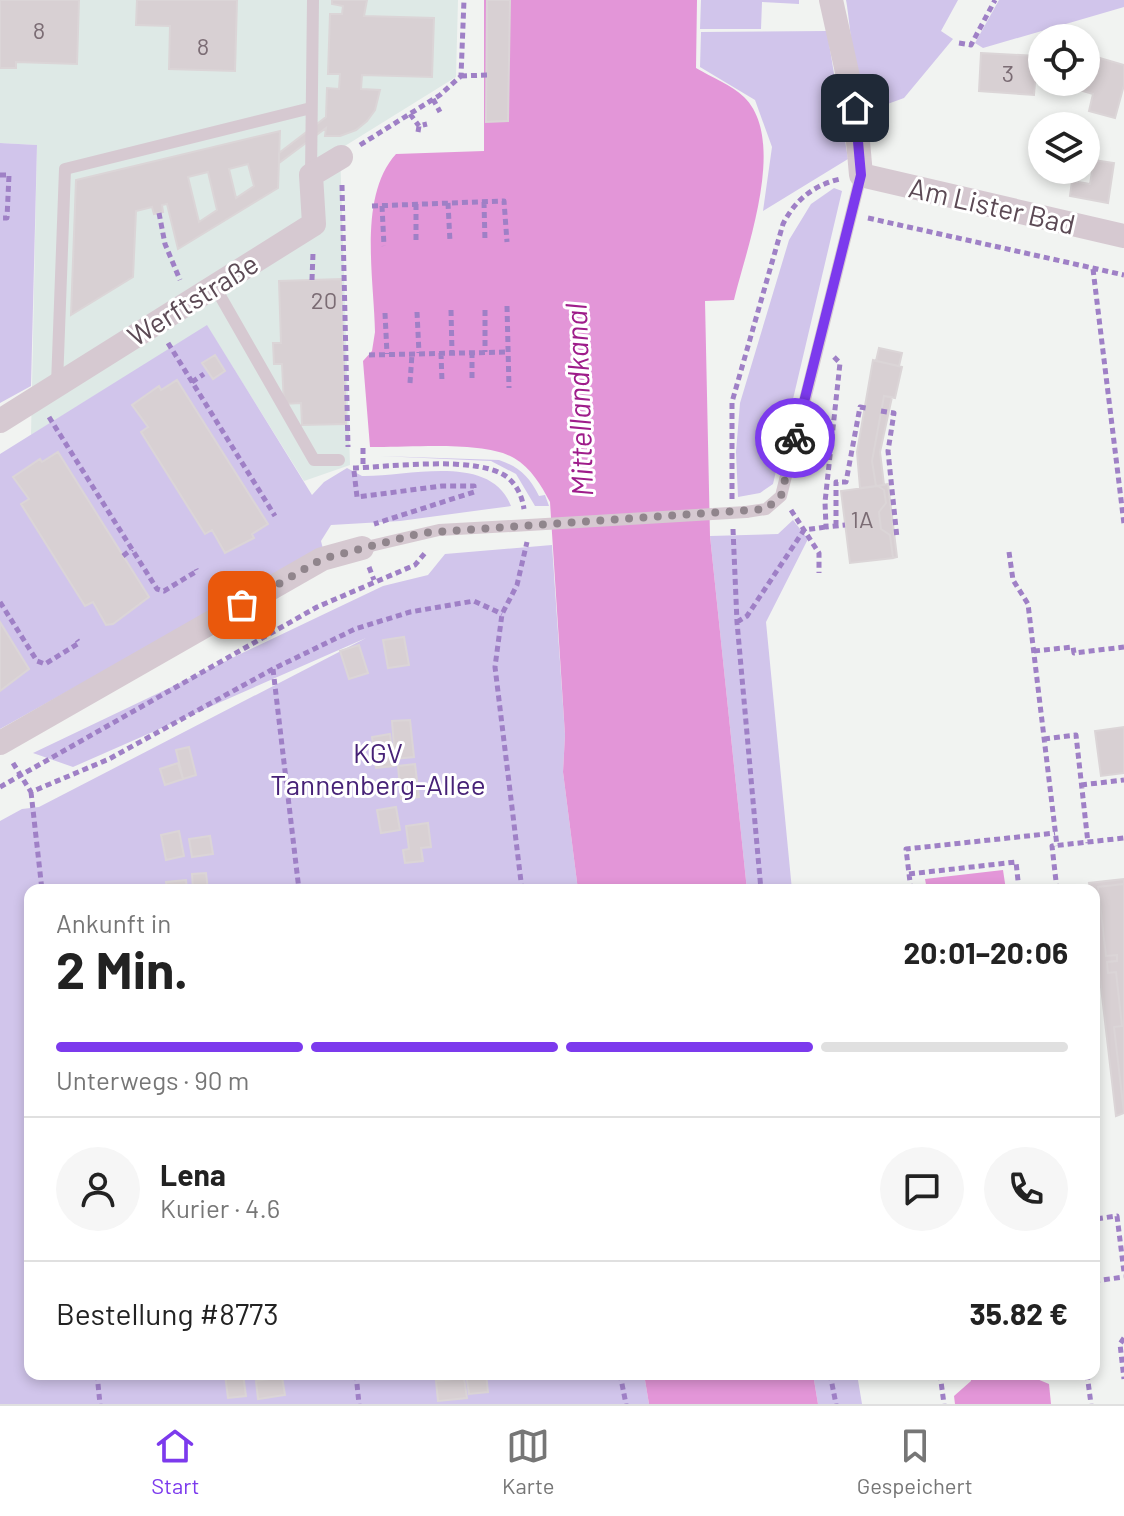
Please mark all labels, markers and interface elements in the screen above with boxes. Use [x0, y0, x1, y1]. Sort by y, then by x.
house number: 8 [33, 15, 45, 44]
map controls [1028, 24, 1100, 184]
button: locate [1028, 24, 1100, 96]
house number: 8 [197, 31, 209, 60]
house number: 3 [1002, 58, 1014, 87]
pin [821, 74, 889, 142]
icon: home [833, 86, 877, 130]
button: layers [1028, 112, 1100, 184]
street label: Am Lister Bad [906, 169, 1079, 241]
street label: Werftstraße [121, 246, 264, 353]
house number: 20 [311, 285, 337, 314]
water label: Mittellandkanal [557, 303, 599, 497]
courier [755, 398, 835, 478]
icon: bike [773, 416, 817, 460]
house number: 1A [851, 504, 873, 533]
pin [208, 571, 276, 639]
icon: bag [220, 583, 264, 627]
park label: KGV Tannenberg-Allee [270, 735, 486, 801]
text: Ankunft in [56, 907, 171, 938]
text: 20:01–20:06 [903, 934, 1068, 970]
text: 2 Min. [56, 937, 188, 999]
text: Unterwegs · 90 m [56, 1064, 249, 1095]
button: person [56, 1147, 140, 1231]
button: chat [880, 1147, 964, 1231]
button: phone [984, 1147, 1068, 1231]
text: Lena [160, 1156, 226, 1192]
text: Kurier · 4.6 [160, 1192, 280, 1223]
text: Bestellung #8773 [56, 1295, 279, 1331]
text: 35.82 € [969, 1295, 1068, 1331]
tab: Start [151, 1424, 200, 1498]
tab: Karte [502, 1424, 554, 1498]
tab: Gespeichert [857, 1424, 973, 1498]

